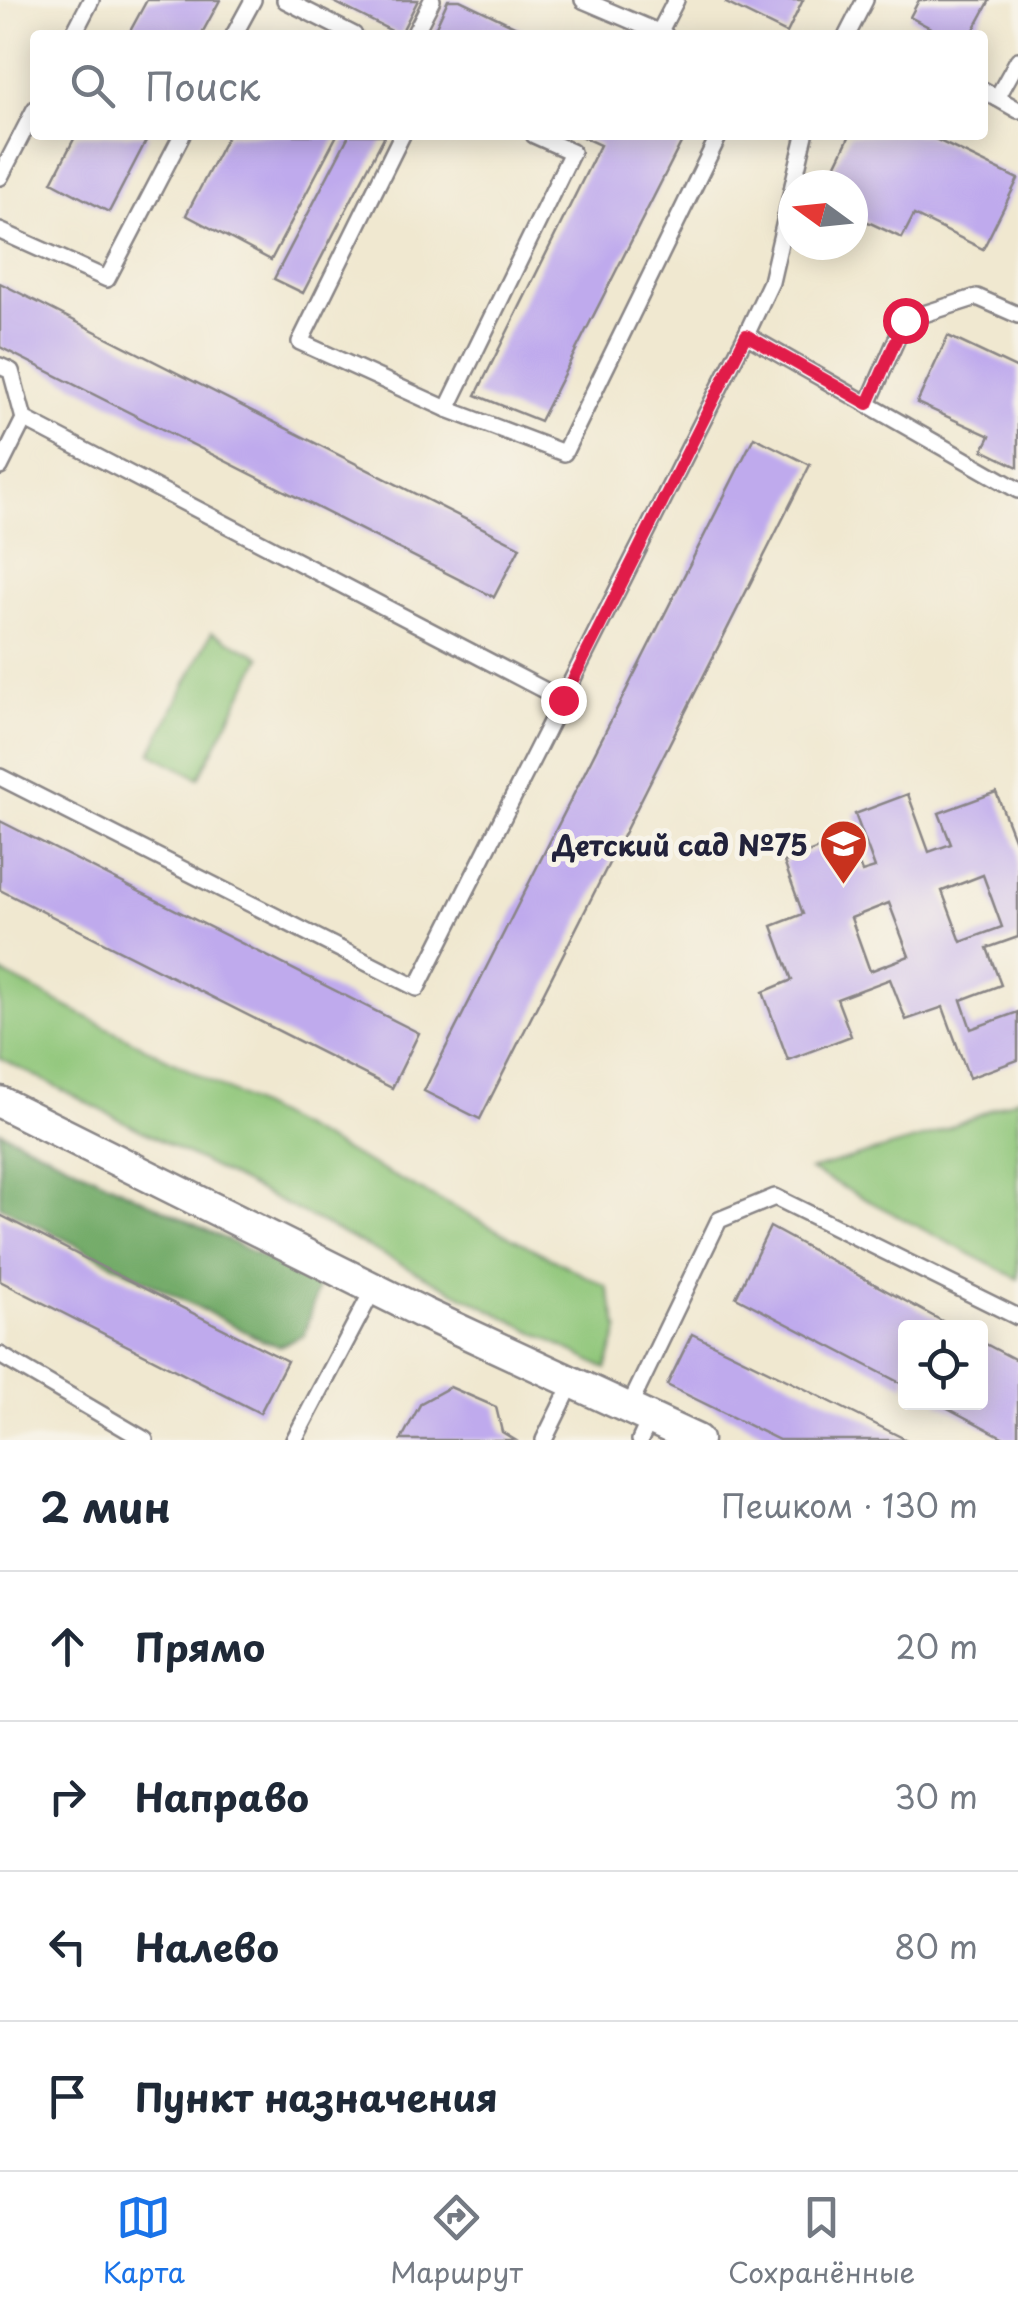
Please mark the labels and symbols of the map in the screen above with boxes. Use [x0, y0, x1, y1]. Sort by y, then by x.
north arrow [778, 170, 868, 260]
route start [883, 298, 929, 344]
route end [541, 678, 587, 724]
school or university icon: Детский сад №75 [817, 818, 869, 886]
place label: Детский сад №75 [552, 823, 808, 866]

